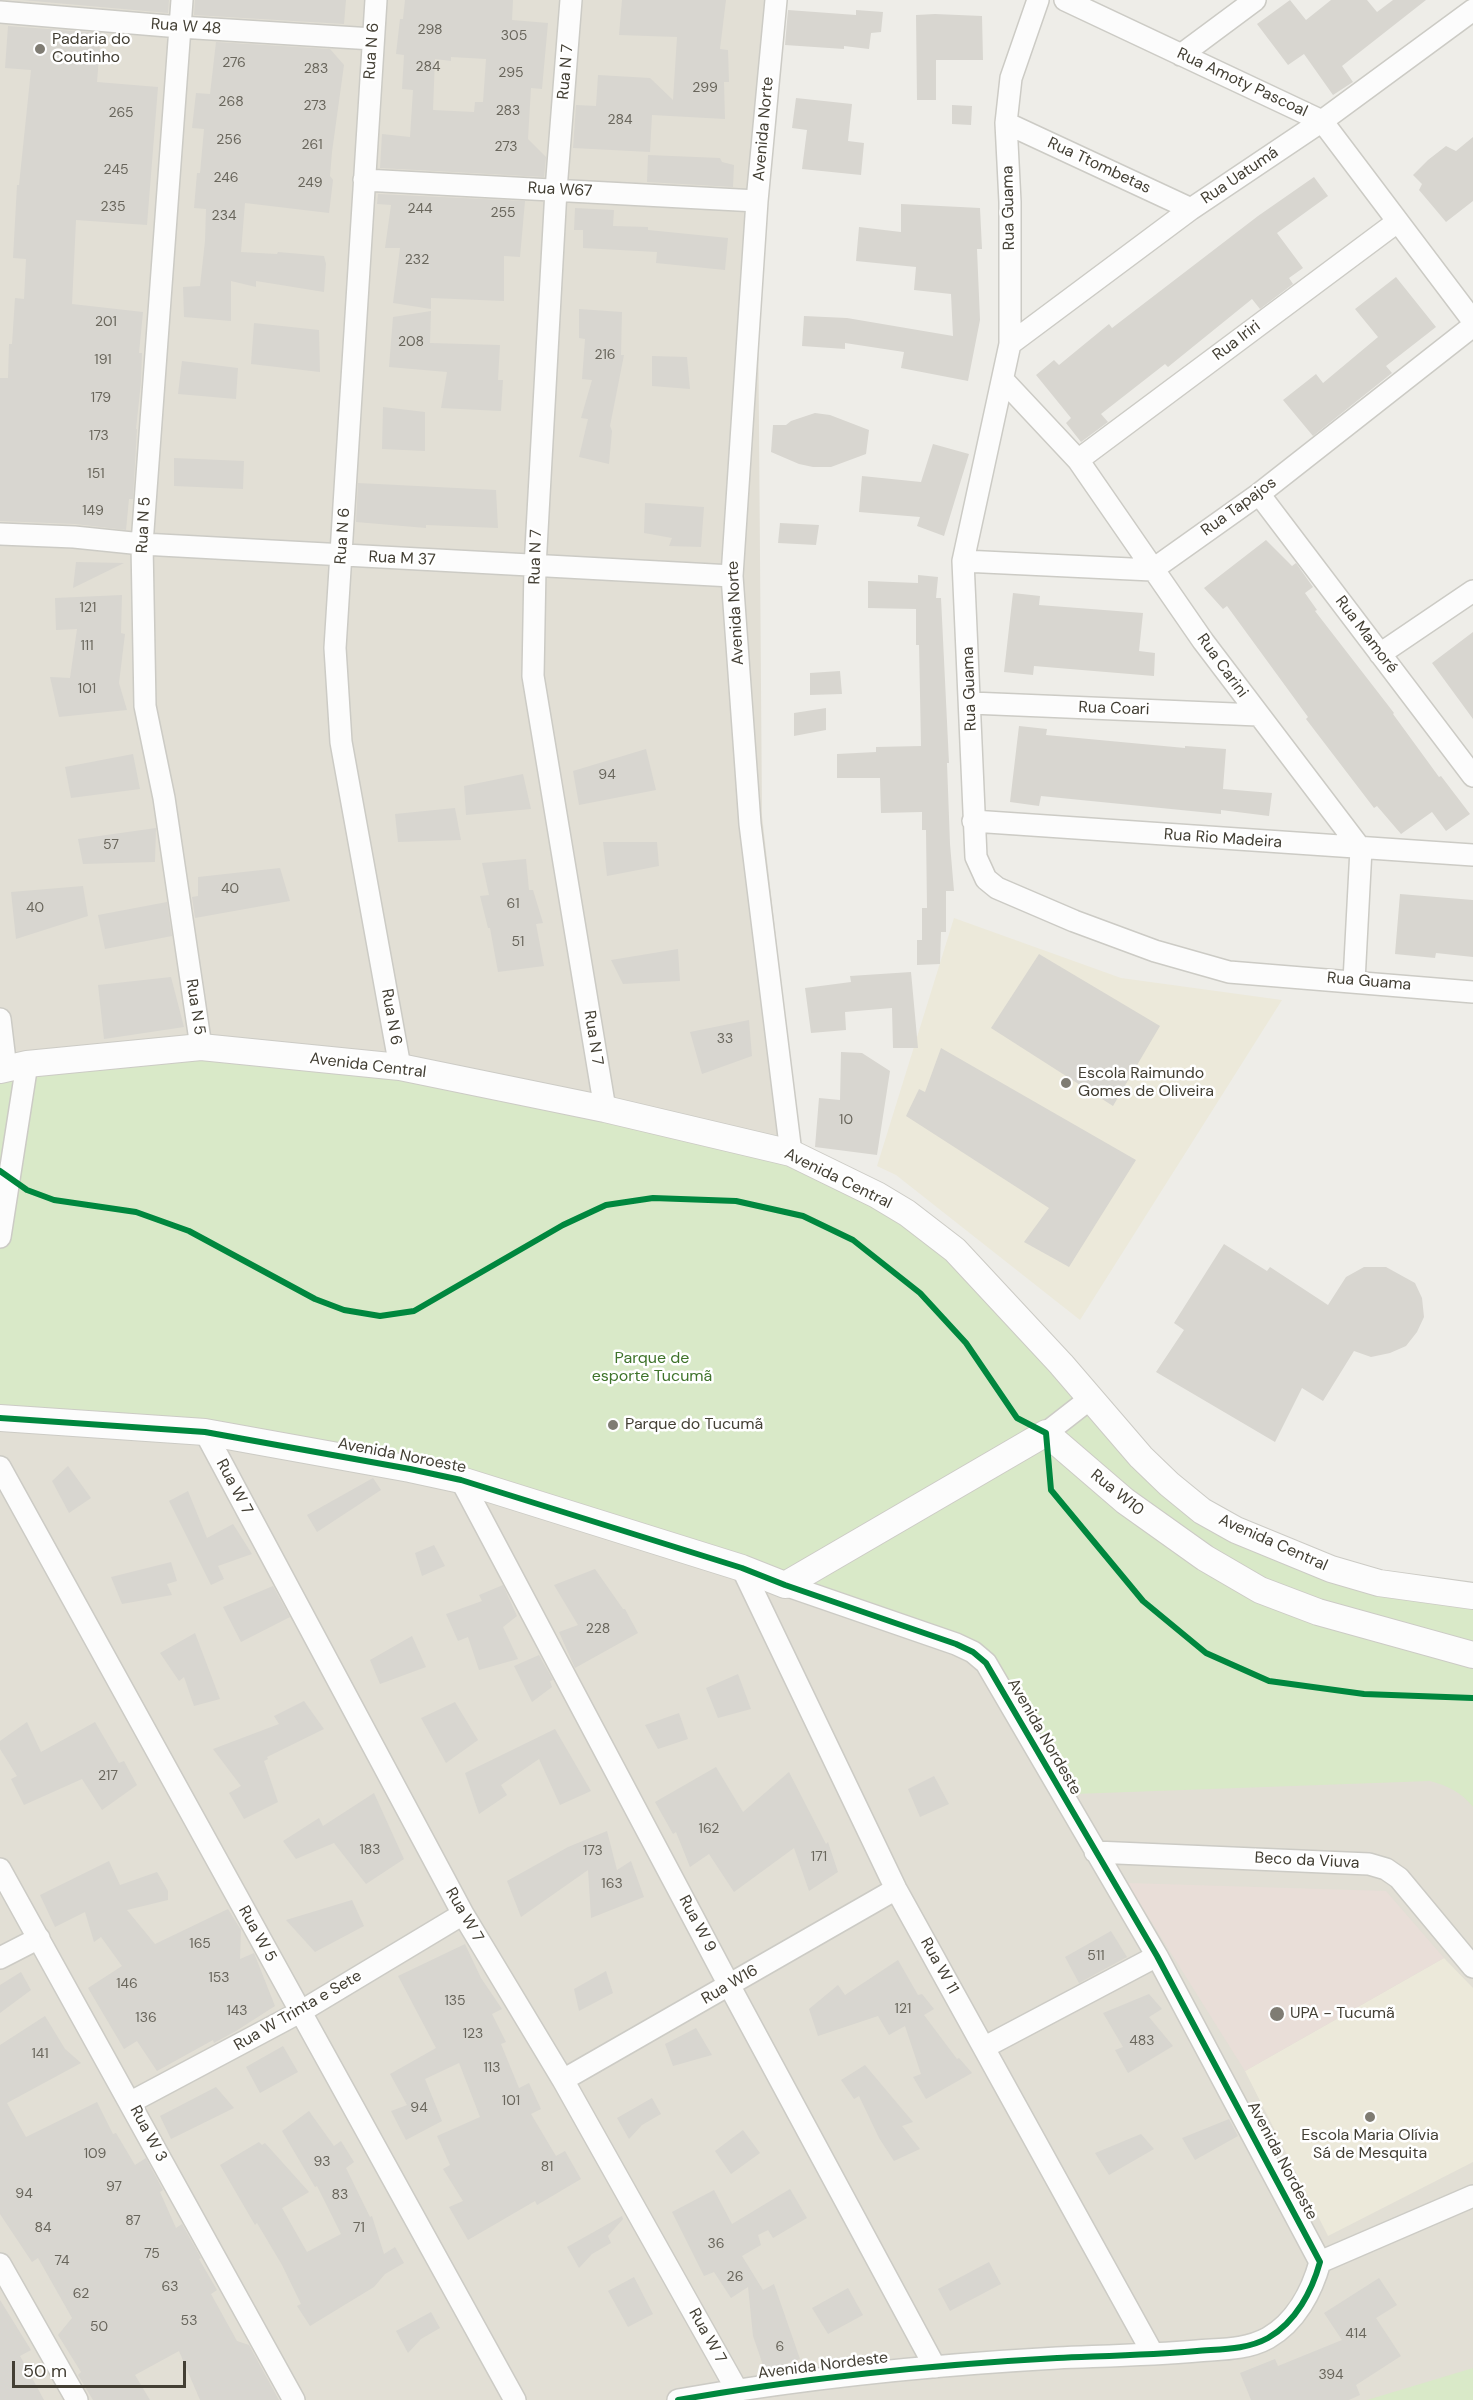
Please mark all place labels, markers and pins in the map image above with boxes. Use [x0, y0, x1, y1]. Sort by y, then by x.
place label: Padaria do Coutinho [52, 30, 131, 68]
marker: Padaria do Coutinho [33, 42, 47, 56]
place label: Escola Raimundo Gomes de Oliveira [1078, 1064, 1214, 1102]
marker: Escola Raimundo Gomes de Oliveira [1059, 1076, 1073, 1090]
place label: Parque do Tucumã [625, 1415, 763, 1435]
marker: Parque do Tucumã [606, 1418, 620, 1432]
place label: UPA - Tucumã [1290, 2004, 1395, 2024]
marker: UPA - Tucumã [1268, 2005, 1286, 2023]
marker: Escola Maria Olívia Sá de Mesquita [1363, 2110, 1377, 2124]
place label: Escola Maria Olívia Sá de Mesquita [1301, 2126, 1439, 2164]

